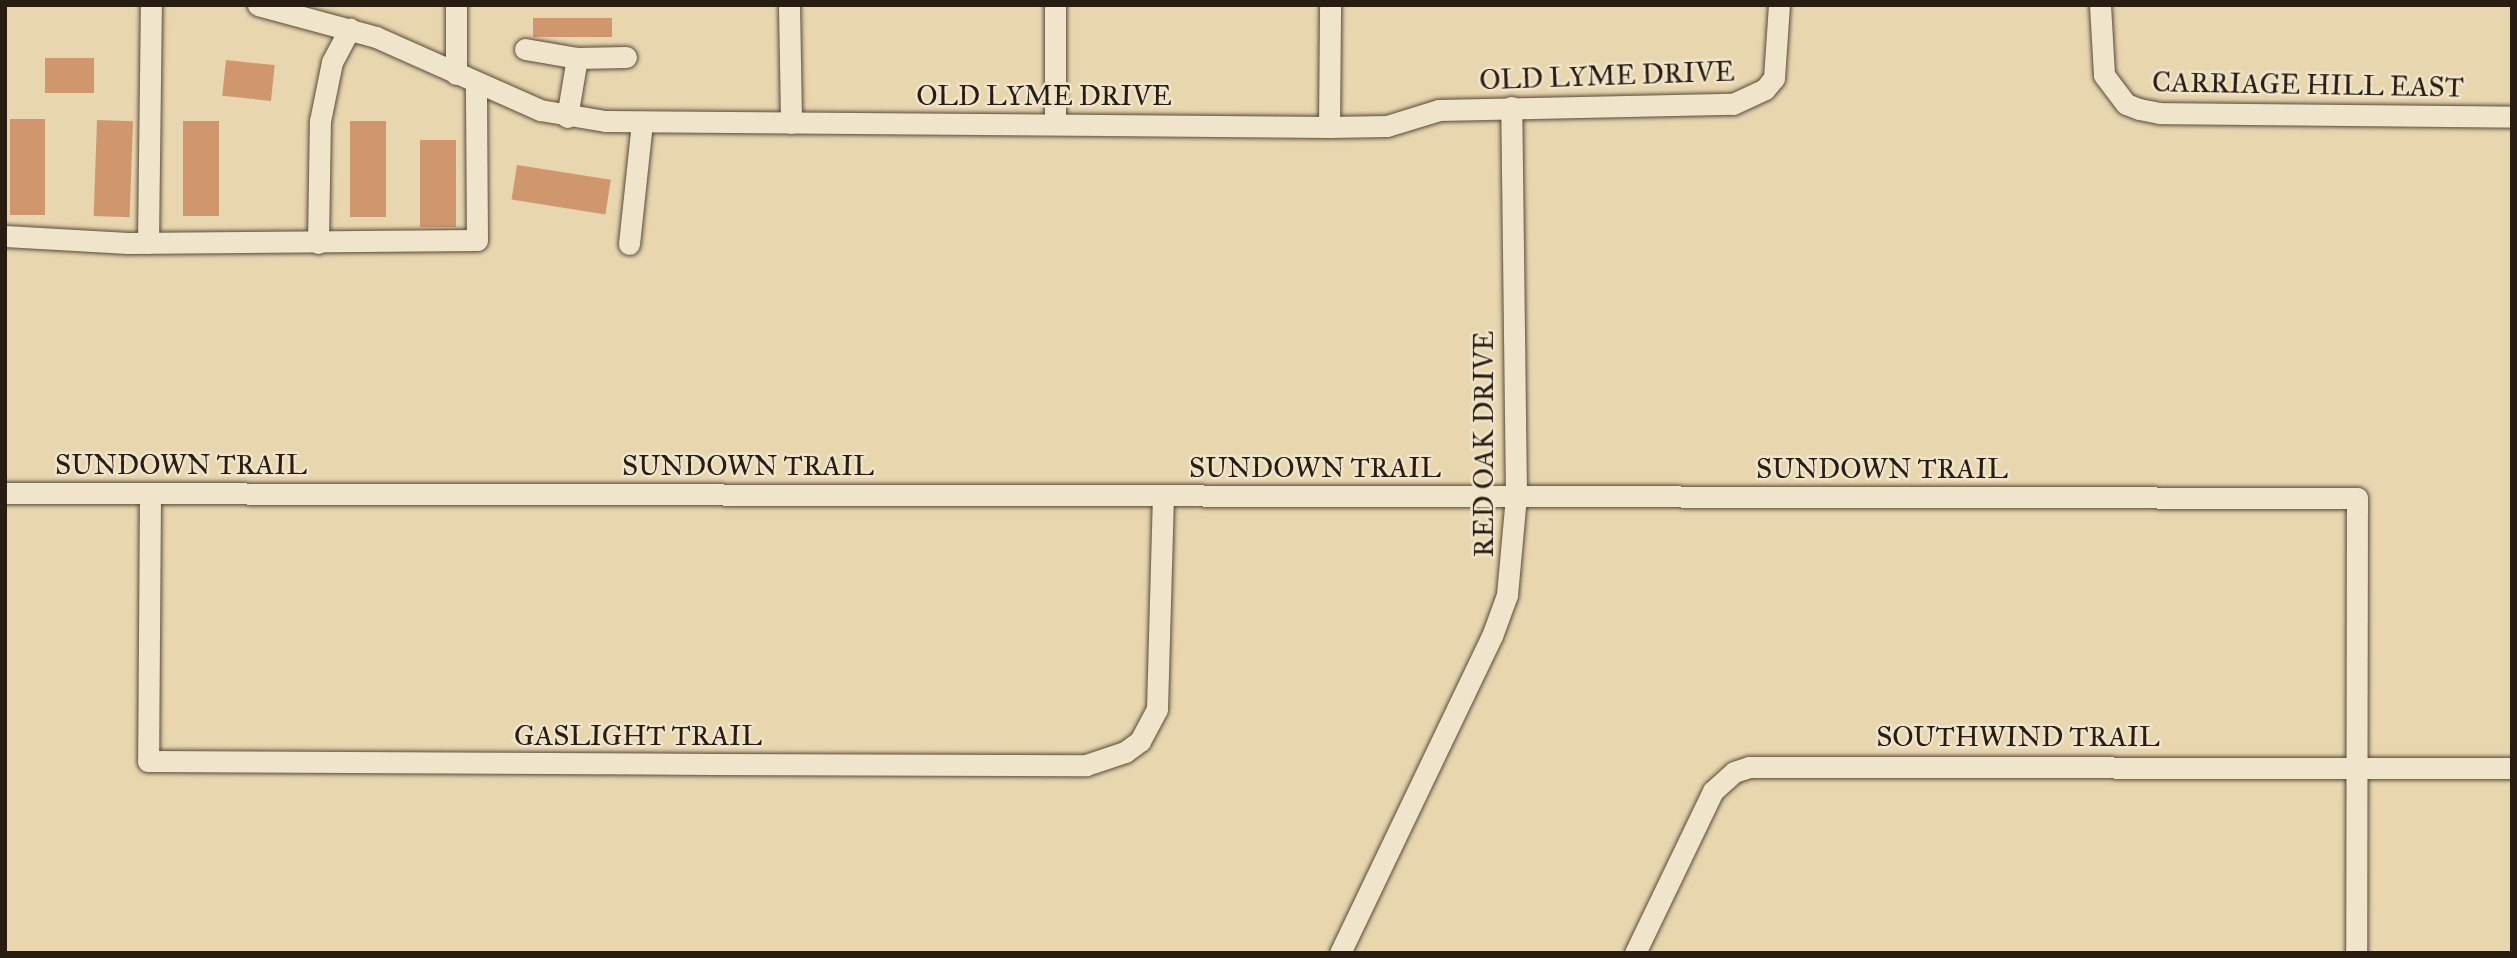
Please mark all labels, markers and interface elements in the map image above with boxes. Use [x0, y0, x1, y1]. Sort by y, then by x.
street label: OLD LYME DRIVE [1479, 55, 1735, 97]
street label: CARRIAGE HILL EAST [2152, 65, 2464, 105]
street label: OLD LYME DRIVE [916, 79, 1172, 113]
street label: RED OAK DRIVE [1467, 331, 1501, 557]
street label: SUNDOWN TRAIL [55, 448, 307, 482]
street label: SUNDOWN TRAIL [622, 449, 874, 483]
street label: SUNDOWN TRAIL [1189, 451, 1441, 485]
street label: SUNDOWN TRAIL [1756, 452, 2008, 486]
street label: GASLIGHT TRAIL [514, 719, 762, 753]
street label: SOUTHWIND TRAIL [1876, 720, 2160, 754]

